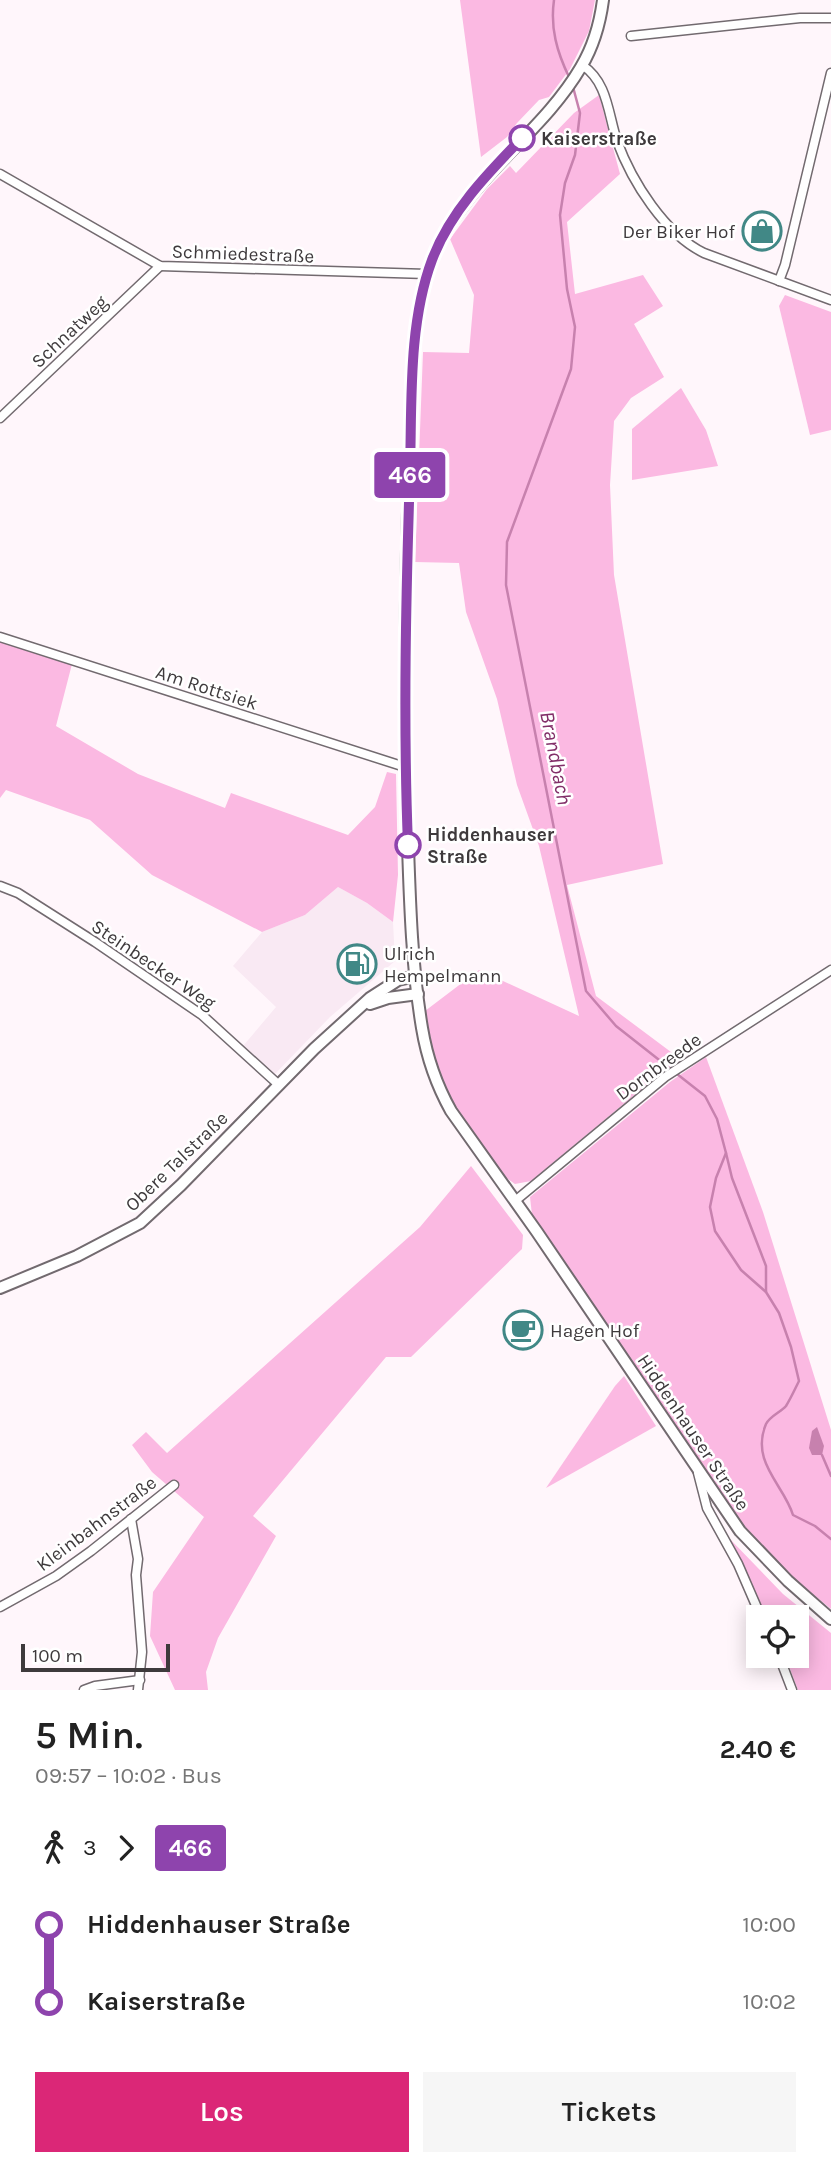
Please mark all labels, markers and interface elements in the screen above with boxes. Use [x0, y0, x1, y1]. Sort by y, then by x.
marker: Kaiserstraße [509, 125, 535, 151]
place label: Kaiserstraße [541, 128, 657, 150]
shop icon: Der Biker Hof [741, 210, 783, 252]
place label: Der Biker Hof [622, 221, 735, 243]
street label: Schmiedestraße [171, 241, 315, 267]
street label: Schnatweg [27, 291, 113, 373]
line badge: 466 [370, 452, 450, 498]
text: 466 [388, 461, 432, 489]
street label: Am Rottsiek [153, 661, 261, 715]
water label: Brandbach [535, 709, 577, 807]
place label: Hiddenhauser Straße [427, 824, 555, 868]
marker: Hiddenhauser Straße [395, 832, 421, 858]
street label: Steinbecker Weg [87, 915, 220, 1015]
fuel station icon: Ulrich Hempelmann [336, 943, 378, 985]
place label: Ulrich Hempelmann [384, 943, 502, 987]
street label: Dornbreede [612, 1029, 705, 1105]
street label: Obere Talstraße [121, 1107, 233, 1216]
cafe icon: Hagen Hof [502, 1309, 544, 1351]
place label: Hagen Hof [550, 1320, 640, 1342]
street label: Hiddenhauser Straße [633, 1350, 754, 1515]
street label: Kleinbahnstraße [32, 1472, 161, 1576]
map controls [746, 1605, 809, 1668]
button: locate [746, 1605, 809, 1668]
scale bar [21, 1641, 170, 1673]
text: 100 m [32, 1645, 83, 1667]
text: 5 Min. [35, 1713, 143, 1758]
text: 2.40 € [720, 1734, 796, 1765]
text: 09:57 – 10:02 · Bus [35, 1762, 222, 1789]
icon: walk [35, 1829, 73, 1867]
icon: forward [107, 1829, 145, 1867]
text: 3 [83, 1834, 97, 1861]
text: 466 [169, 1834, 212, 1862]
text: Hiddenhauser Straße [87, 1909, 351, 1940]
text: 10:00 [742, 1911, 796, 1938]
text: Kaiserstraße [87, 1986, 245, 2017]
text: 10:02 [742, 1988, 796, 2015]
button: Los [35, 2072, 409, 2152]
button: Tickets [423, 2072, 796, 2152]

